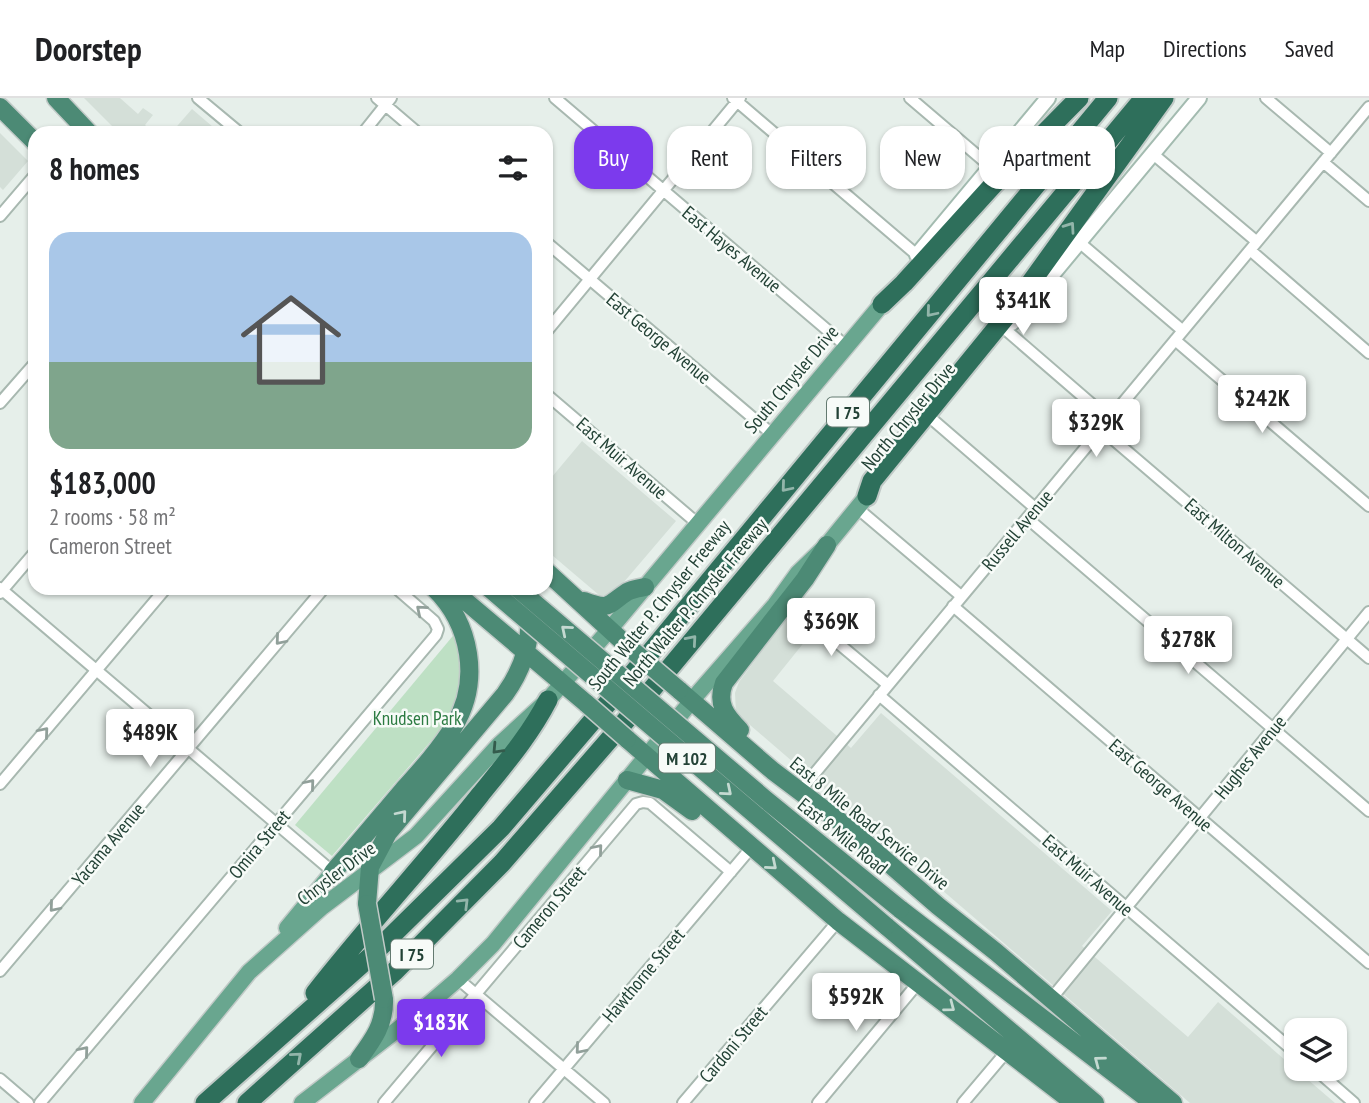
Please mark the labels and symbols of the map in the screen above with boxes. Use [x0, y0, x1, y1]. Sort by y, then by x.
street label: East Hayes Avenue [677, 201, 787, 298]
one-way arrow [1062, 222, 1074, 235]
pin: $341K [974, 278, 1072, 337]
street label: East George Avenue [602, 287, 716, 389]
one-way arrow [927, 304, 939, 317]
street label: South Chrysler Drive [739, 320, 843, 438]
street label: North Chrysler Drive [856, 357, 960, 475]
pin: $242K [1213, 376, 1311, 435]
road number: I 75 [827, 398, 869, 426]
pin: $329K [1047, 400, 1145, 459]
street label: East Muir Avenue [572, 412, 673, 504]
one-way arrow [782, 479, 794, 492]
street label: Russell Avenue [976, 484, 1058, 575]
street label: East Milton Avenue [1180, 493, 1290, 593]
street label: North Walter P. Chrysler Freeway [618, 512, 773, 691]
street label: South Walter P. Chrysler Freeway [583, 514, 736, 695]
pin: $369K [782, 598, 880, 658]
one-way arrow [416, 606, 429, 618]
pin: $278K [1139, 616, 1237, 676]
one-way arrow [561, 626, 574, 638]
one-way arrow [276, 632, 288, 645]
one-way arrow [684, 635, 696, 648]
park label: Knudsen Park [373, 706, 462, 730]
pin: $489K [101, 710, 199, 769]
street label: Hughes Avenue [1209, 710, 1291, 804]
one-way arrow [36, 727, 48, 740]
street label: East George Avenue [1104, 733, 1218, 837]
one-way arrow [492, 741, 505, 754]
road number: M 102 [659, 744, 715, 772]
street label: East 8 Mile Road Service Drive [786, 752, 954, 894]
one-way arrow [302, 779, 314, 792]
one-way arrow [719, 783, 732, 795]
street label: East 8 Mile Road [793, 793, 893, 879]
street label: Yacama Avenue [66, 797, 150, 890]
street label: Omira Street [223, 804, 295, 884]
one-way arrow [394, 810, 406, 823]
street label: East Muir Avenue [1038, 829, 1139, 921]
street label: Chrysler Drive [292, 836, 380, 910]
one-way arrow [590, 844, 602, 857]
one-way arrow [764, 857, 777, 869]
street label: Cameron Street [507, 860, 591, 954]
one-way arrow [456, 898, 469, 911]
one-way arrow [50, 899, 62, 912]
street label: Hawthorne Street [597, 922, 690, 1027]
road number: I 75 [391, 940, 433, 968]
pin: $592K [807, 974, 905, 1033]
one-way arrow [942, 998, 954, 1011]
pin: $183K [392, 1000, 490, 1059]
street label: Cardoni Street [694, 1000, 773, 1088]
one-way arrow [576, 1041, 588, 1054]
one-way arrow [76, 1046, 88, 1059]
one-way arrow [289, 1053, 302, 1066]
one-way arrow [1094, 1057, 1107, 1070]

